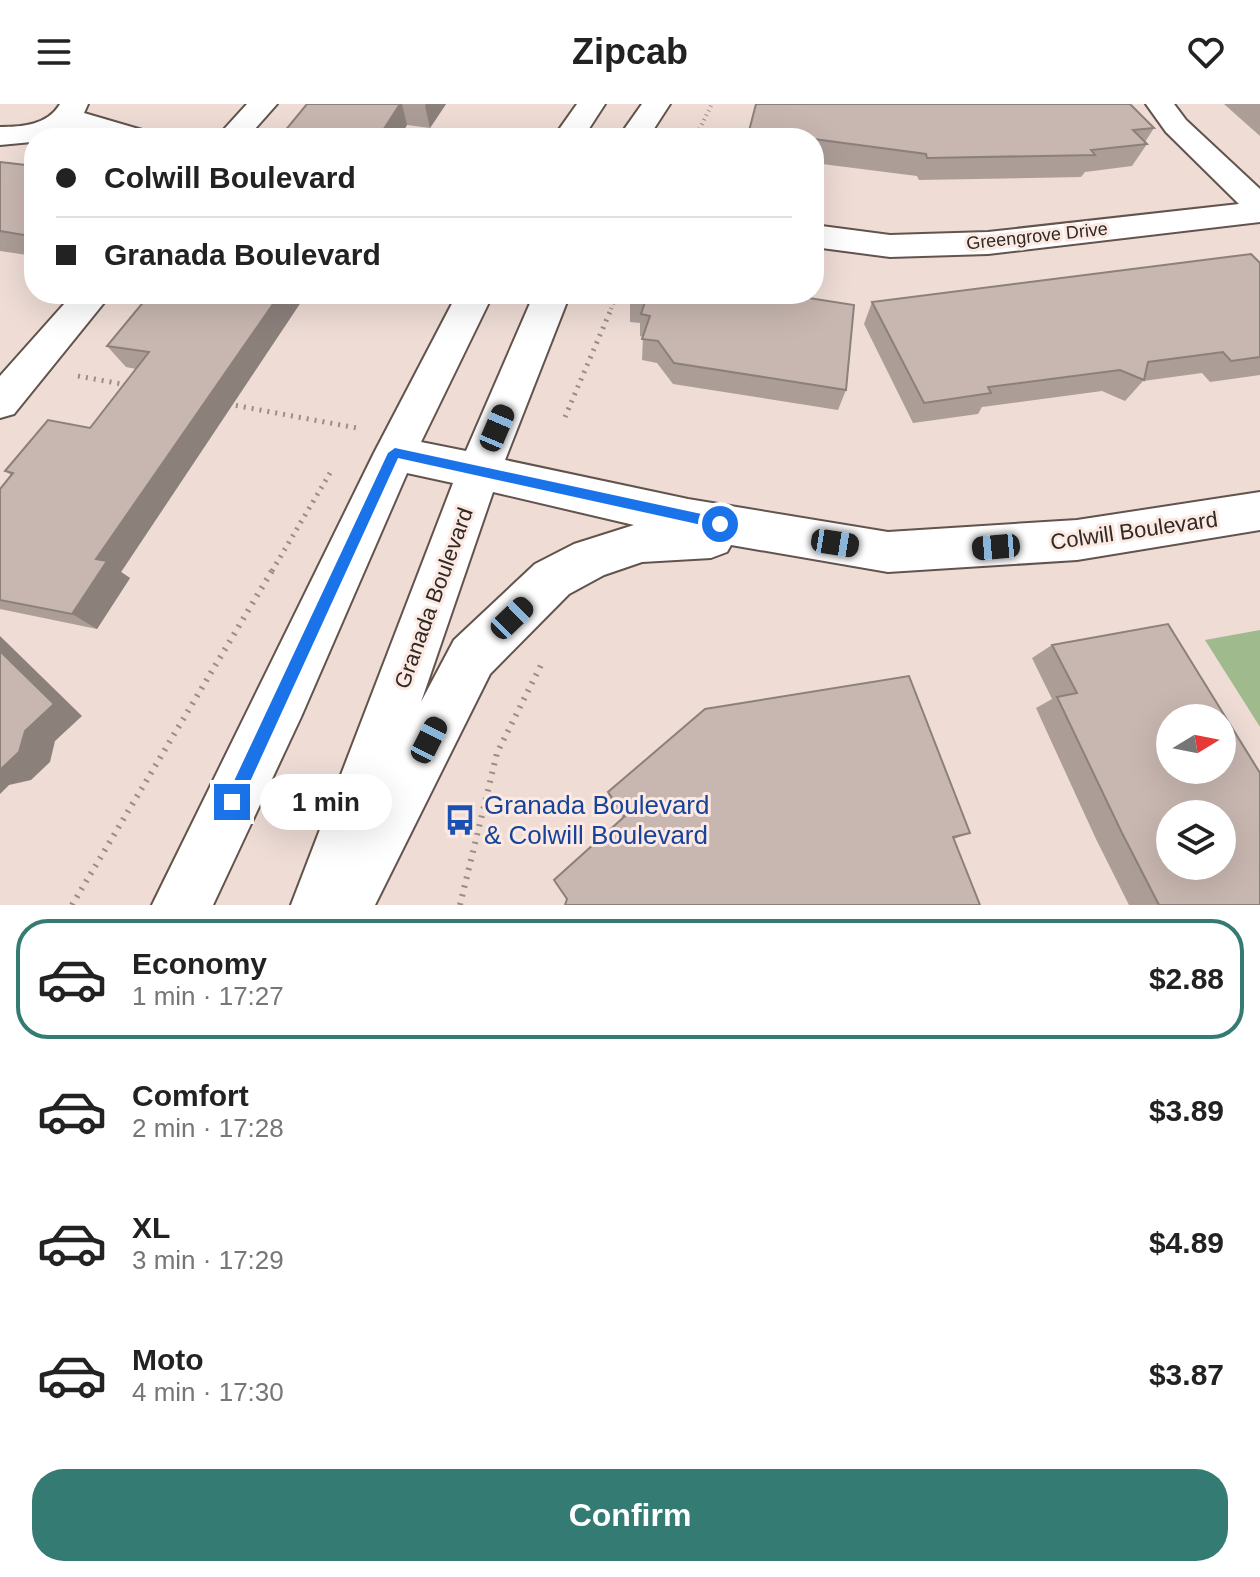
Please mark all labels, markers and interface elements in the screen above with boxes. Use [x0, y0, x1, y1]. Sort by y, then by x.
icon: menu [32, 30, 76, 74]
icon: heart [1184, 30, 1228, 74]
text: Zipcab [572, 31, 688, 72]
text: Colwill Boulevard [104, 161, 356, 194]
street label: Greengrove Drive [965, 219, 1109, 253]
text: Granada Boulevard [104, 238, 381, 271]
car [477, 401, 517, 455]
street label: Granada Boulevard [389, 504, 478, 692]
route start [702, 506, 738, 542]
street label: Colwill Boulevard [1049, 506, 1219, 555]
car [809, 527, 861, 559]
car [971, 533, 1021, 561]
car [486, 593, 538, 643]
north arrow [1156, 704, 1236, 784]
map controls [1156, 704, 1236, 880]
car [407, 713, 451, 767]
callout: 1 min [260, 774, 392, 830]
route end [214, 784, 250, 820]
text: 1 min [292, 787, 360, 817]
place label: Granada Boulevard & Colwill Boulevard [484, 790, 709, 850]
button: layers [1156, 800, 1236, 880]
bus stop icon: Granada Boulevard & Colwill Boulevard [443, 803, 477, 837]
icon: car [36, 943, 108, 1015]
text: Economy [132, 947, 267, 980]
text: $2.88 [1149, 962, 1224, 995]
text: 1 min · 17:27 [132, 981, 284, 1011]
icon: car [36, 1075, 108, 1147]
text: Comfort [132, 1079, 249, 1112]
text: $3.89 [1149, 1094, 1224, 1127]
text: 2 min · 17:28 [132, 1113, 284, 1143]
icon: car [36, 1207, 108, 1279]
text: XL [132, 1211, 170, 1244]
text: $4.89 [1149, 1226, 1224, 1259]
text: 3 min · 17:29 [132, 1245, 284, 1275]
icon: car [36, 1339, 108, 1411]
text: Moto [132, 1343, 204, 1376]
text: $3.87 [1149, 1358, 1224, 1391]
text: 4 min · 17:30 [132, 1377, 284, 1407]
button: Confirm [32, 1469, 1228, 1561]

